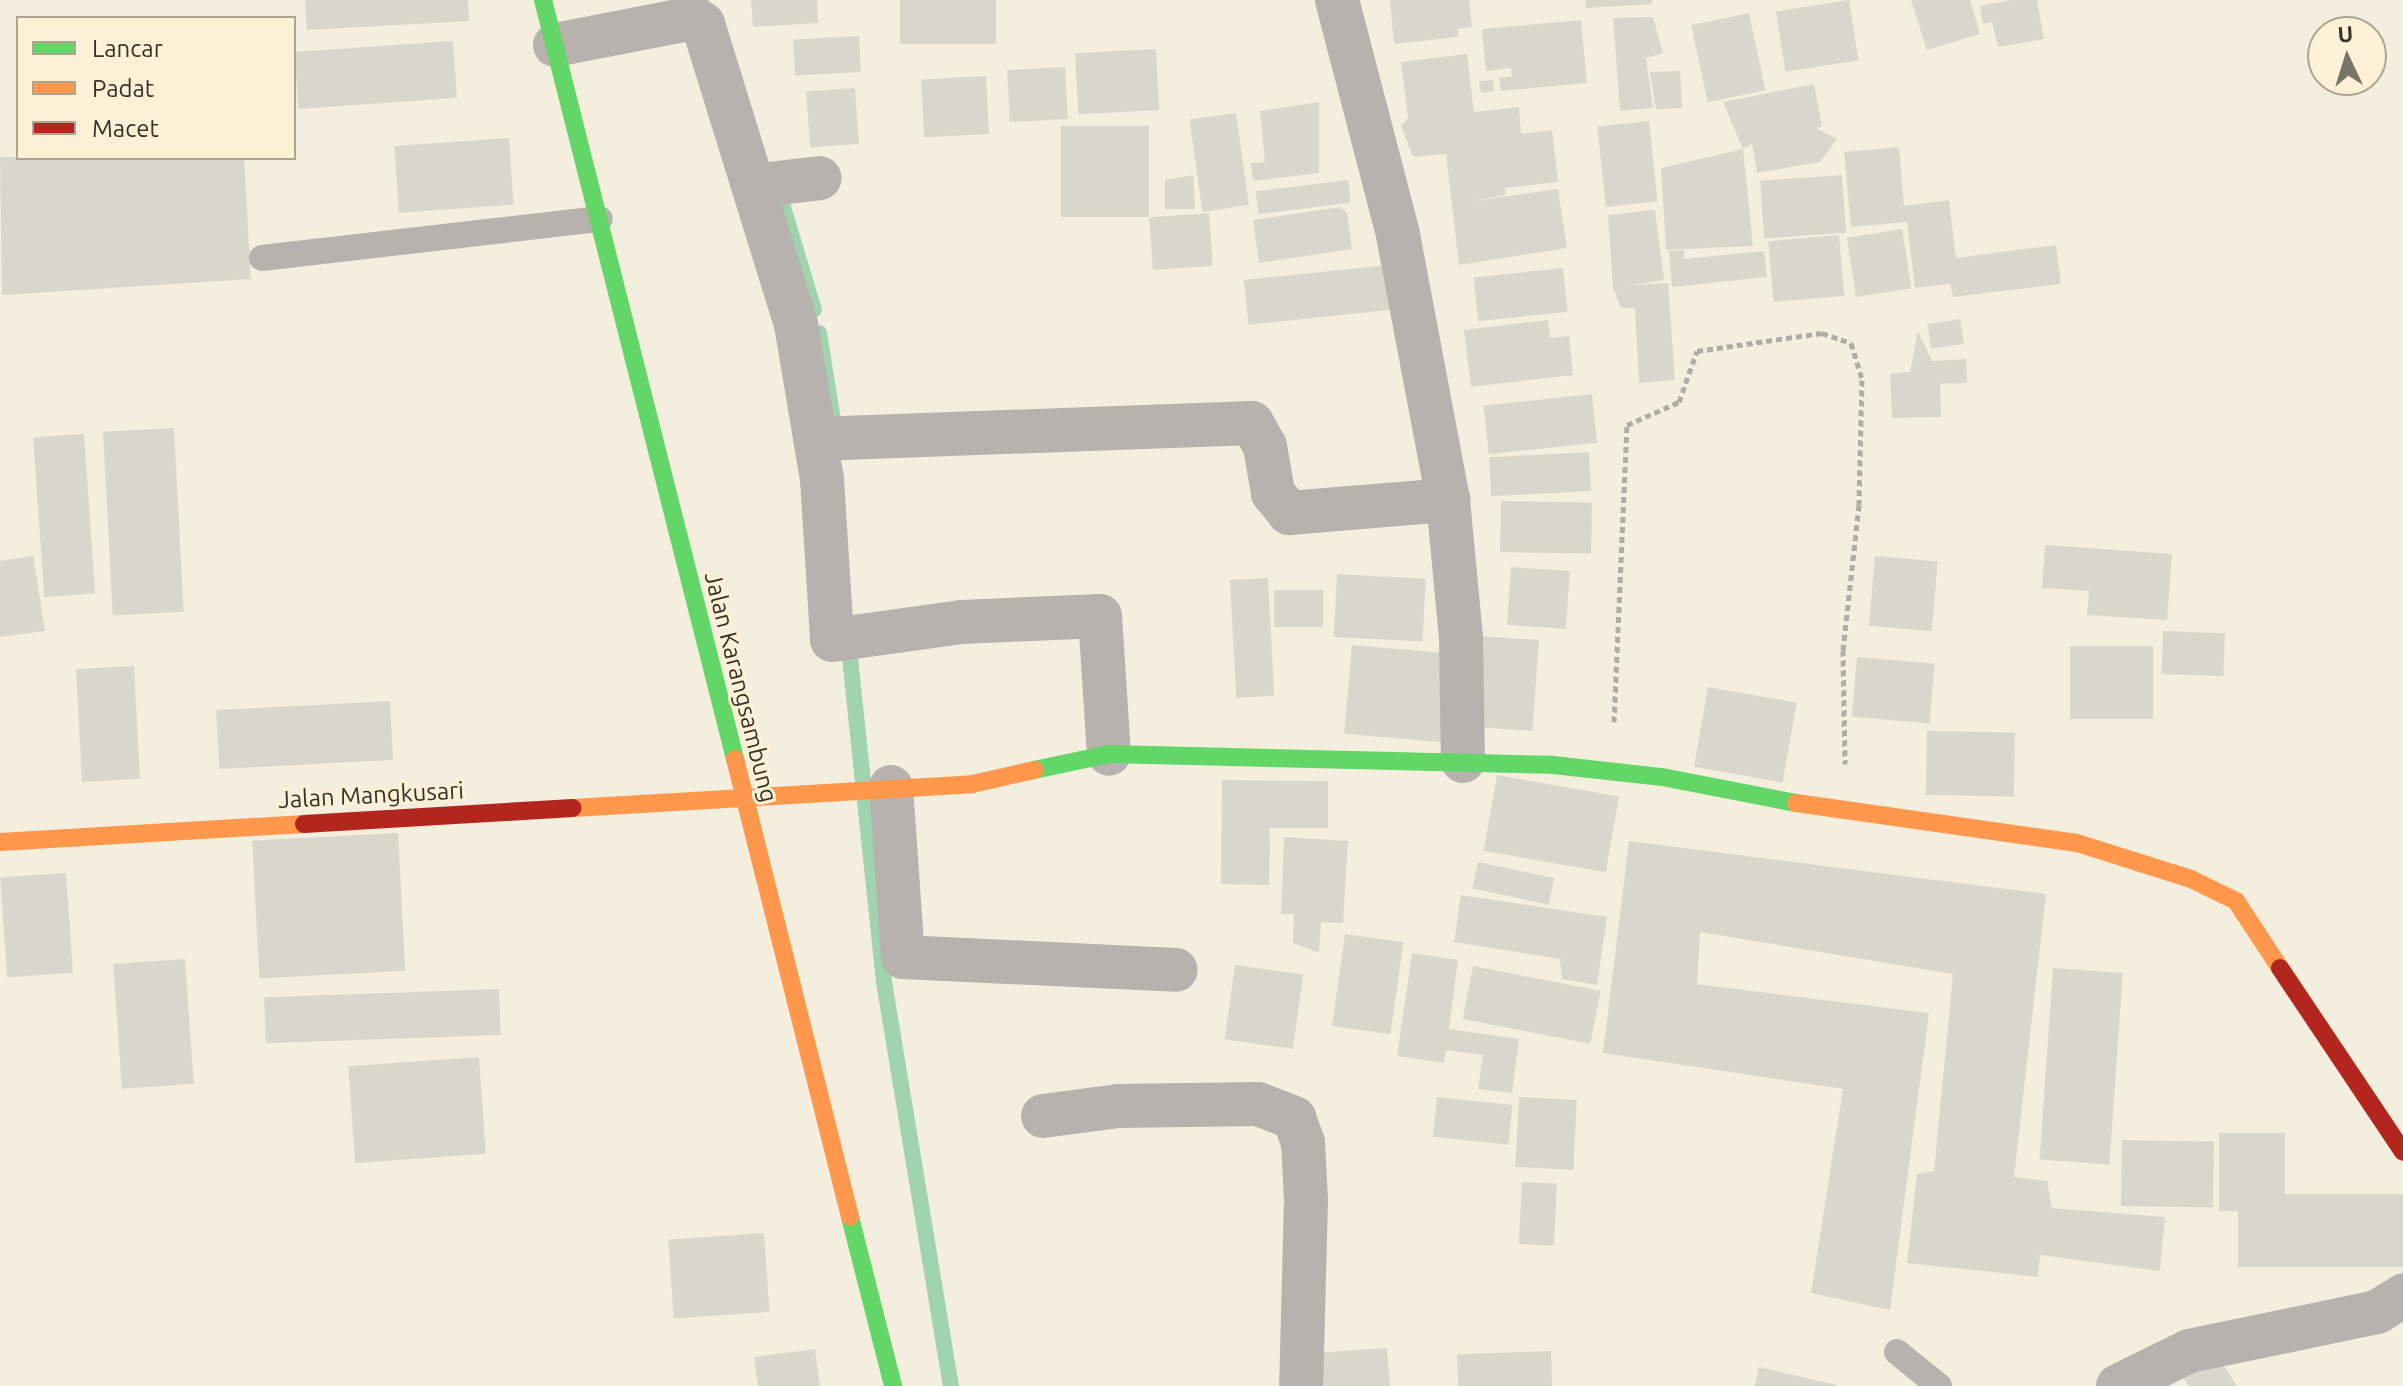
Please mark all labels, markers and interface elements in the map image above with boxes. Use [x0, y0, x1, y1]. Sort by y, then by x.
legend [16, 16, 296, 160]
north arrow [2307, 16, 2387, 96]
text: U [2337, 21, 2354, 47]
text: Lancar [92, 35, 163, 62]
text: Padat [92, 75, 154, 102]
text: Macet [92, 115, 159, 142]
street label: Jalan Karangsambung [698, 569, 784, 805]
street label: Jalan Mangkusari [277, 776, 465, 814]

